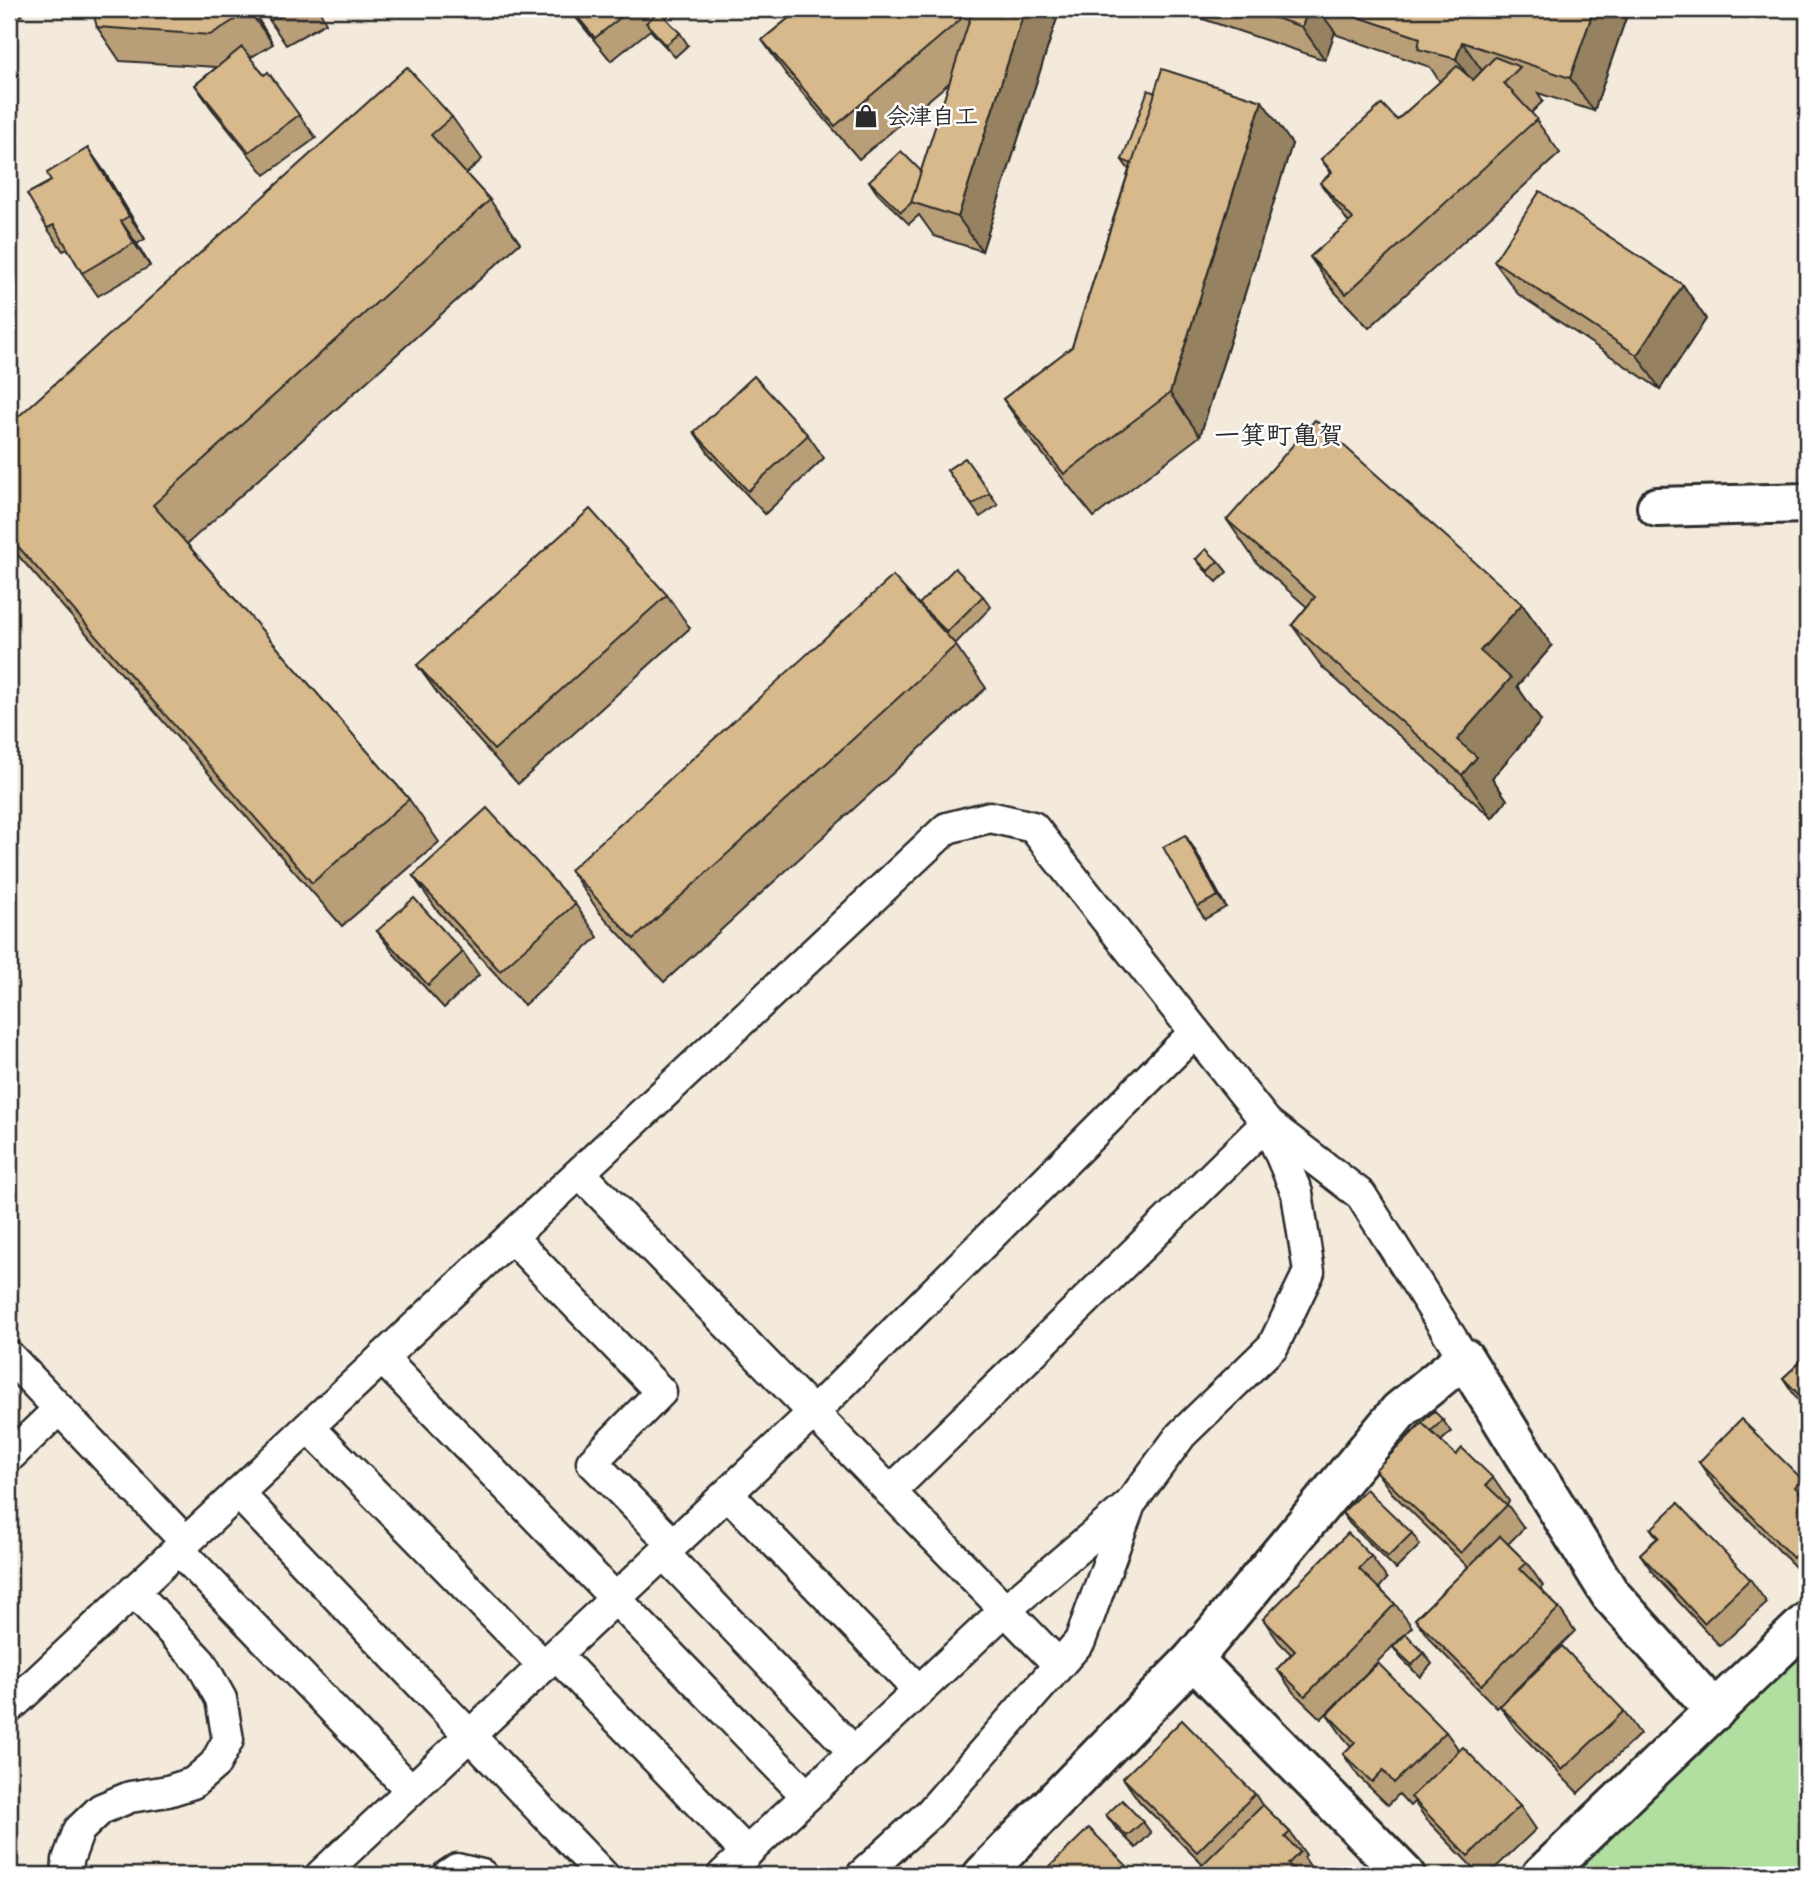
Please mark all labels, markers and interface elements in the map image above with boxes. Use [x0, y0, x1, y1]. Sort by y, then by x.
place label: 会津自工 [886, 96, 978, 137]
shop icon: 会津自工 [852, 102, 880, 130]
district label: 一箕町亀賀 [1214, 412, 1344, 458]

